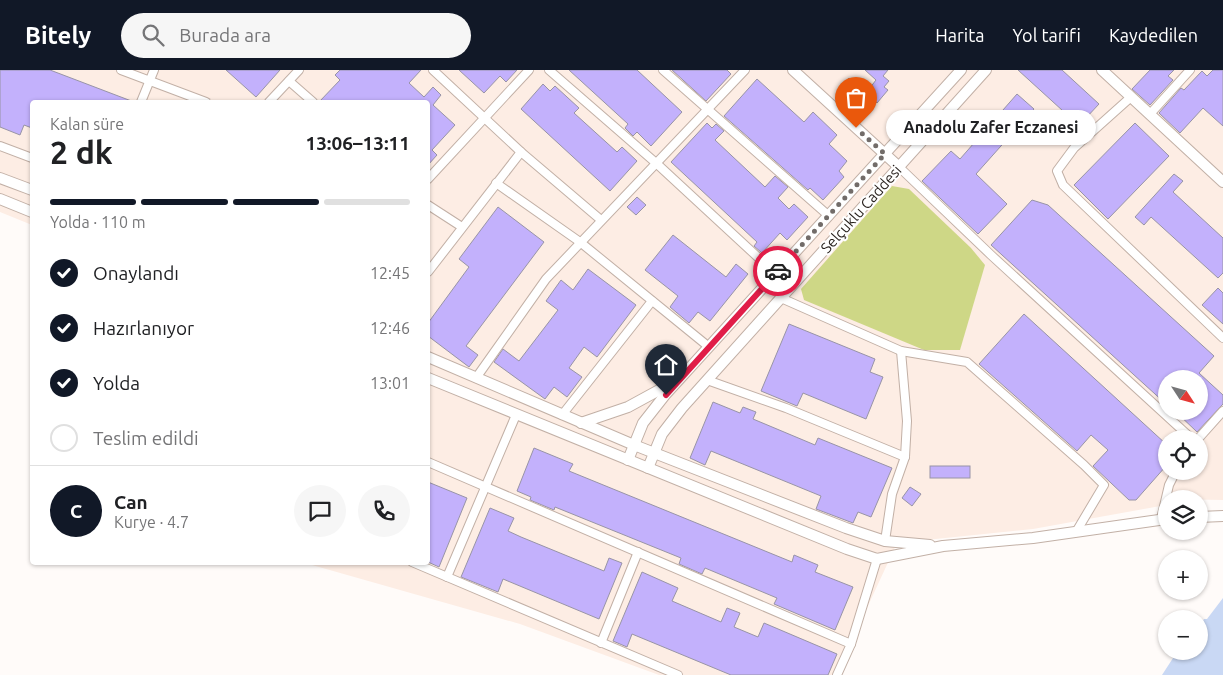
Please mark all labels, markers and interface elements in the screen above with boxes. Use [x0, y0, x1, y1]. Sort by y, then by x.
search box [121, 13, 471, 58]
icon: search [139, 21, 167, 49]
text: Bitely [25, 22, 91, 49]
text: Burada ara [179, 24, 271, 46]
text: Harita [935, 25, 984, 45]
text: Yol tarifi [1012, 25, 1081, 45]
text: Kaydedilen [1109, 25, 1198, 45]
pin [835, 77, 877, 128]
icon: bag [842, 84, 870, 112]
callout: Anadolu Zafer Eczanesi [886, 110, 1096, 146]
text: Kalan süre [50, 115, 124, 133]
text: Anadolu Zafer Eczanesi [903, 118, 1079, 136]
text: 13:06–13:11 [305, 132, 410, 154]
text: 2 dk [50, 134, 113, 170]
street label: Selçuklu Caddesi [817, 162, 905, 256]
text: Yolda · 110 m [50, 213, 146, 231]
courier [753, 246, 803, 296]
icon: car [764, 257, 792, 285]
icon: check [50, 259, 78, 287]
text: Onaylandı [93, 262, 179, 284]
text: 12:45 [370, 264, 410, 282]
icon: check [50, 314, 78, 342]
text: Hazırlanıyor [93, 317, 194, 339]
text: 12:46 [370, 319, 410, 337]
pin [645, 344, 687, 395]
icon: home [652, 351, 680, 379]
icon: check [50, 369, 78, 397]
north arrow [1158, 370, 1208, 420]
map controls [1158, 370, 1208, 660]
text: Yolda [93, 372, 140, 394]
text: 13:01 [370, 374, 410, 392]
text: Teslim edildi [93, 427, 199, 449]
button: locate [1158, 430, 1208, 480]
button: chat [294, 485, 346, 537]
button: phone [358, 485, 410, 537]
button: layers [1158, 490, 1208, 540]
text: Can [114, 491, 148, 513]
text: C [70, 500, 82, 522]
text: Kurye · 4.7 [114, 513, 189, 531]
button: + [1158, 550, 1208, 600]
button: − [1158, 610, 1208, 660]

